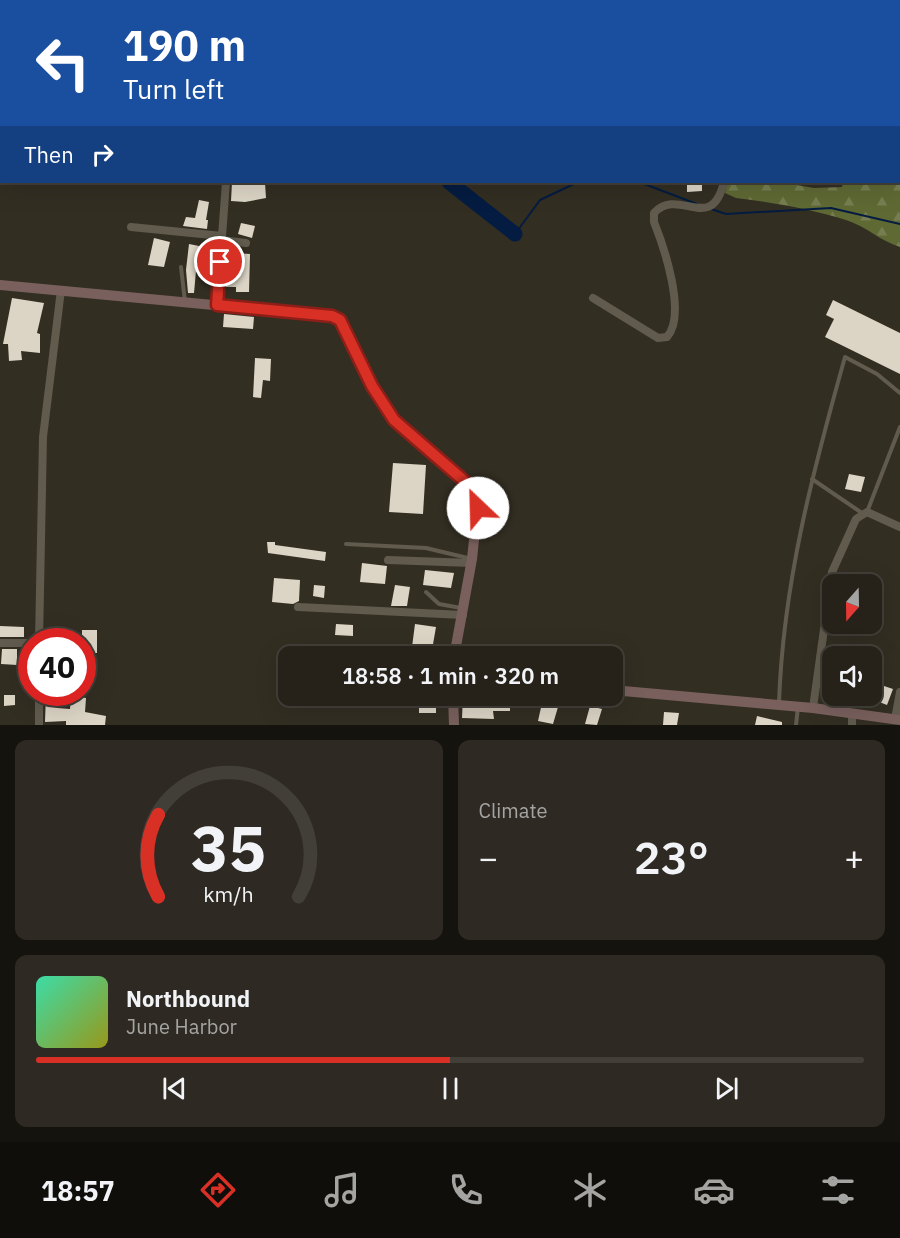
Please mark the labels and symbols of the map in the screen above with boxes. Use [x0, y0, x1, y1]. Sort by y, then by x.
pin [194, 236, 245, 287]
position arrow [446, 476, 510, 540]
north arrow [822, 574, 882, 634]
speed limit sign: 40 [18, 628, 96, 706]

